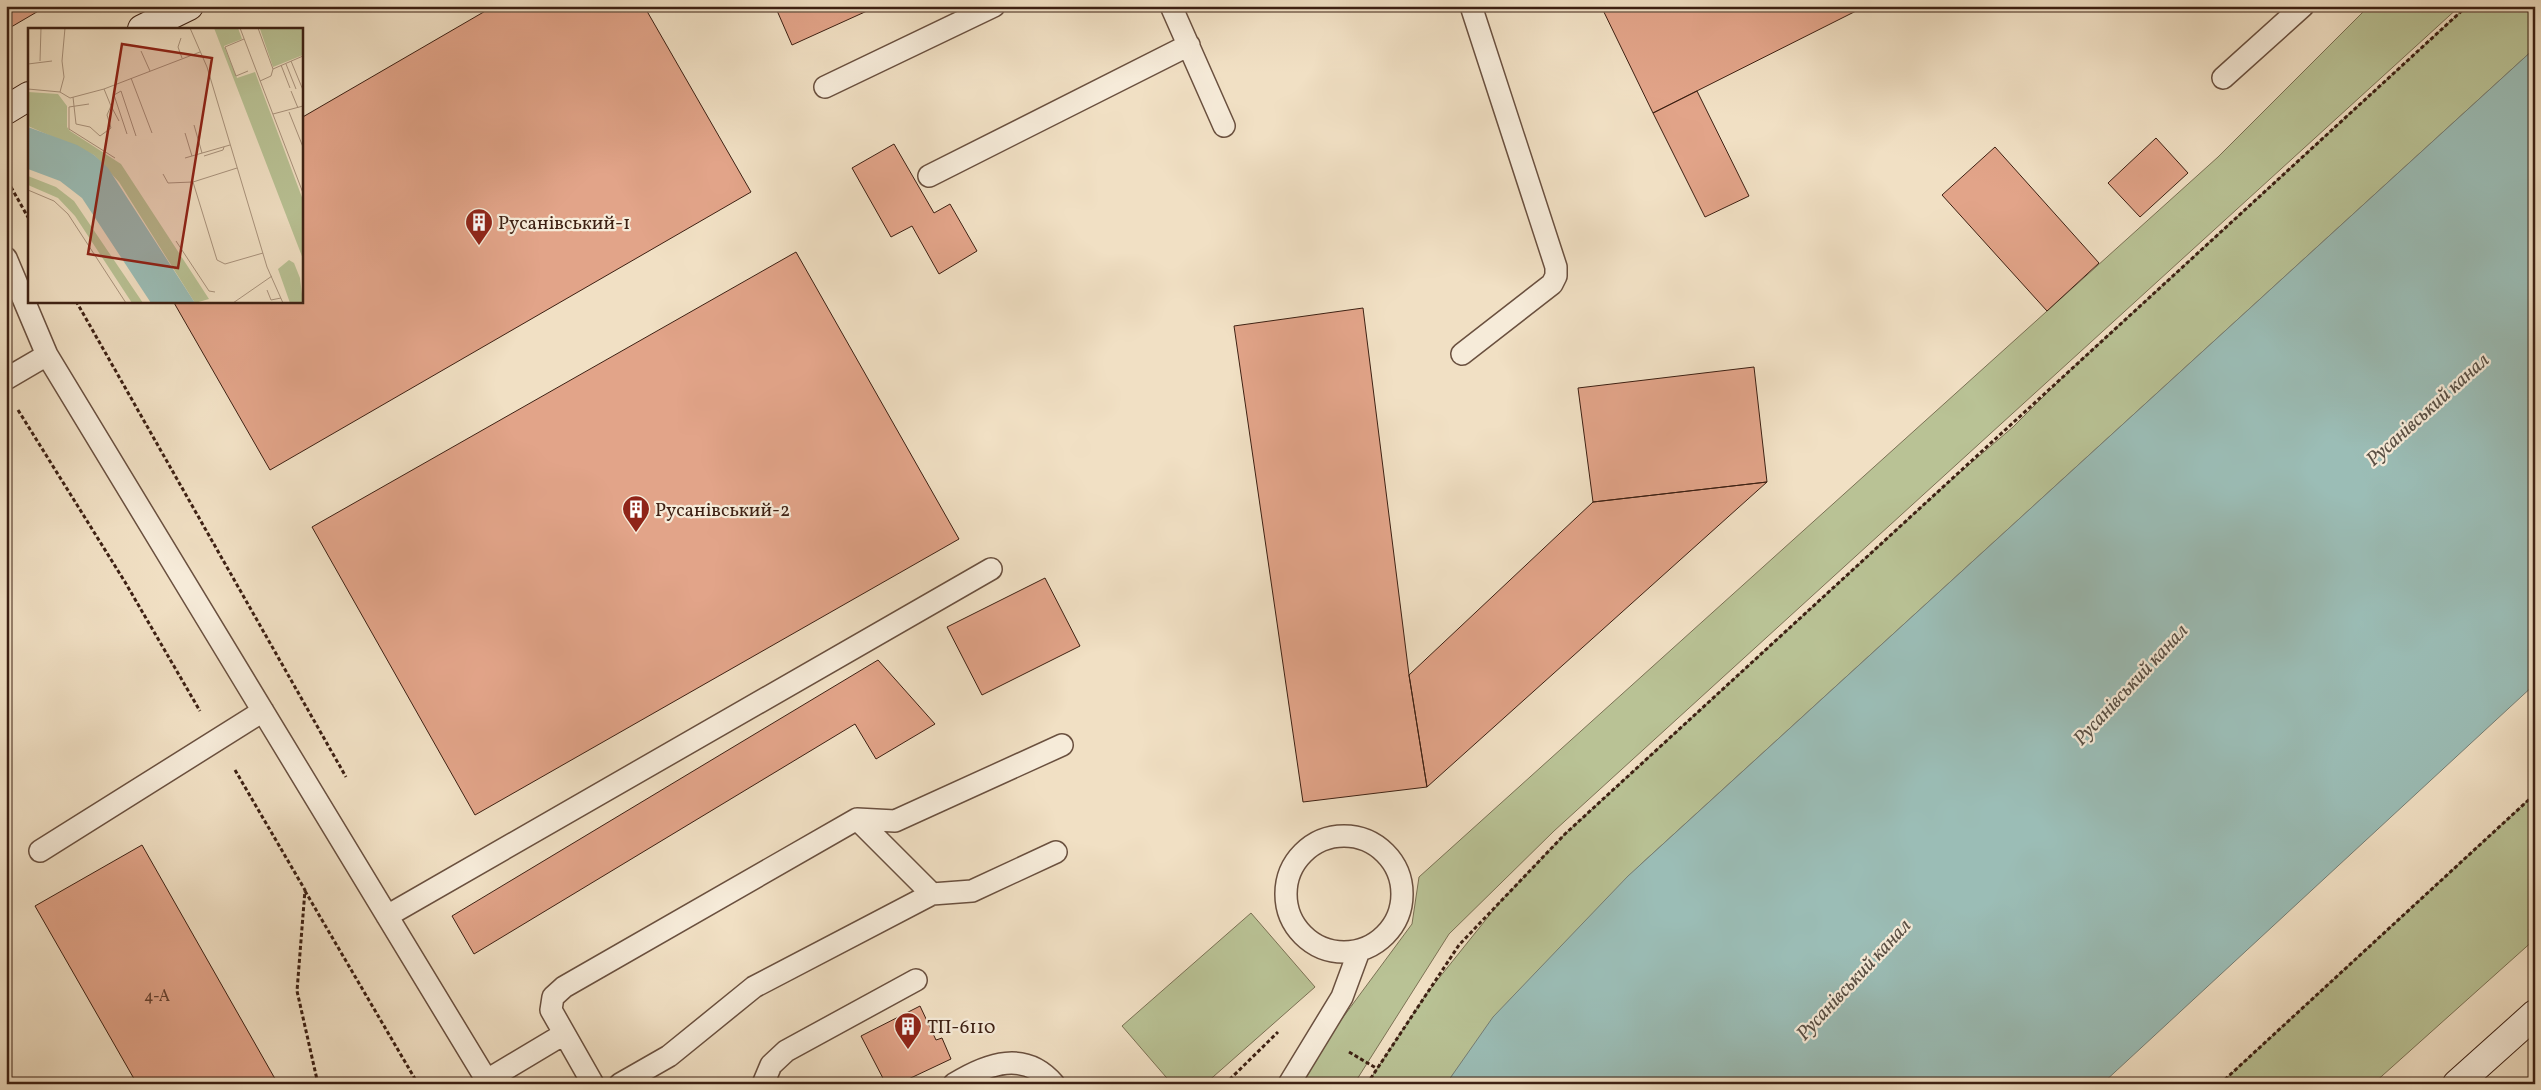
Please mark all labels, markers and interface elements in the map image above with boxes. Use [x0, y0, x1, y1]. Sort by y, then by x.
inset map [28, 28, 302, 302]
building icon: Русанівський-1 [464, 207, 494, 246]
place label: Русанівський-1 [498, 211, 630, 237]
water label: Русанівський канал [2360, 347, 2496, 474]
building icon: Русанівський-2 [621, 494, 651, 533]
place label: Русанівський-2 [655, 498, 790, 524]
water label: Русанівський канал [2067, 618, 2195, 753]
water label: Русанівський канал [1790, 913, 1918, 1048]
house number: 4-А [144, 986, 170, 1008]
building icon: ТП-6110 [893, 1011, 923, 1050]
place label: ТП-6110 [927, 1015, 995, 1041]

